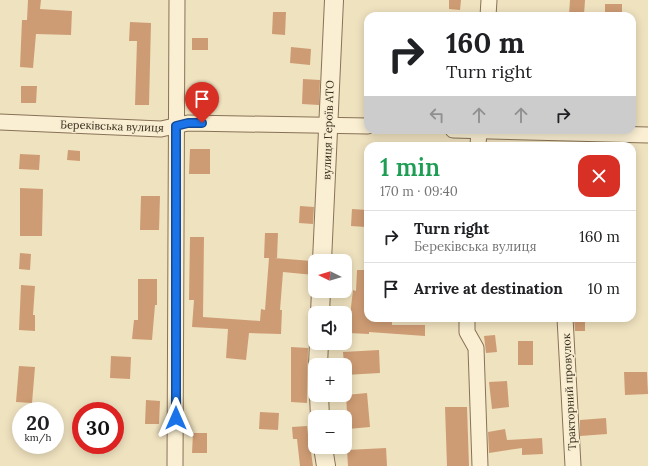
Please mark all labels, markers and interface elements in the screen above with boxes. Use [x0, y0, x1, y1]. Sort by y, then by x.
text: 160 m [446, 25, 524, 61]
icon: right [380, 28, 432, 80]
text: Turn right [446, 60, 532, 83]
street label: вулиця Героїв АТО [319, 80, 337, 180]
pin [185, 82, 219, 123]
icon: arrive [191, 88, 213, 110]
icon: left [426, 104, 448, 126]
icon: ahead [468, 104, 490, 126]
icon: ahead [510, 104, 532, 126]
icon: right [552, 104, 574, 126]
street label: Береківська вулиця [60, 117, 164, 135]
text: 1 min [380, 152, 440, 183]
button: close [578, 155, 620, 197]
text: 170 m · 09:40 [380, 183, 458, 200]
text: Turn right [414, 219, 490, 238]
icon: right [380, 226, 402, 248]
text: 160 m [579, 227, 620, 246]
text: Береківська вулиця [414, 238, 537, 255]
north arrow [308, 254, 352, 298]
map controls [308, 254, 352, 454]
icon: arrive [380, 278, 402, 300]
text: Arrive at destination [414, 279, 563, 298]
text: 10 m [588, 279, 620, 298]
button: sound [308, 306, 352, 350]
street label: Тракторний провулок [559, 333, 579, 451]
button: + [308, 358, 352, 402]
position arrow [155, 397, 197, 439]
speed limit sign: 30 [72, 402, 124, 454]
text: 20 [26, 410, 50, 435]
button: − [308, 410, 352, 454]
text: km/h [24, 431, 52, 444]

